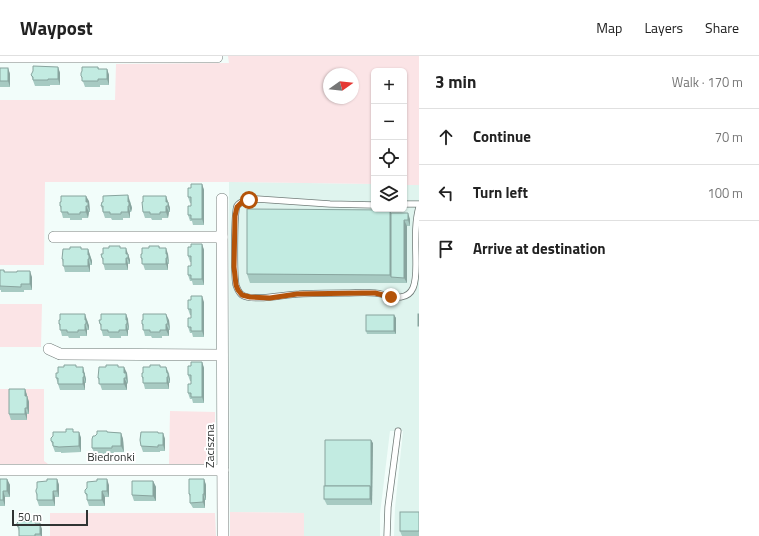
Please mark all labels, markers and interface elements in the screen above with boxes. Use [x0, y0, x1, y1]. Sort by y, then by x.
text: Waypost [20, 13, 93, 42]
text: Map [596, 17, 622, 38]
text: Layers [644, 17, 683, 38]
text: Share [705, 17, 739, 38]
north arrow [323, 68, 359, 104]
map controls [371, 68, 407, 212]
button: + [371, 68, 407, 104]
text: 3 min [435, 69, 476, 95]
text: Walk · 170 m [672, 72, 743, 92]
button: − [371, 104, 407, 140]
text: Continue [473, 125, 531, 148]
icon: ahead [435, 126, 457, 148]
text: 70 m [715, 127, 743, 147]
button: locate [371, 140, 407, 176]
button: layers [371, 176, 407, 212]
text: Turn left [473, 181, 528, 204]
icon: left [435, 182, 457, 204]
text: 100 m [707, 183, 743, 203]
route start [240, 191, 258, 209]
text: Arrive at destination [473, 237, 606, 260]
icon: arrive [435, 238, 457, 260]
route end [382, 288, 400, 306]
street label: Zaciszna [200, 424, 219, 468]
street label: Biedronki [87, 447, 135, 466]
scale bar [12, 508, 88, 527]
text: 50 m [18, 509, 42, 525]

